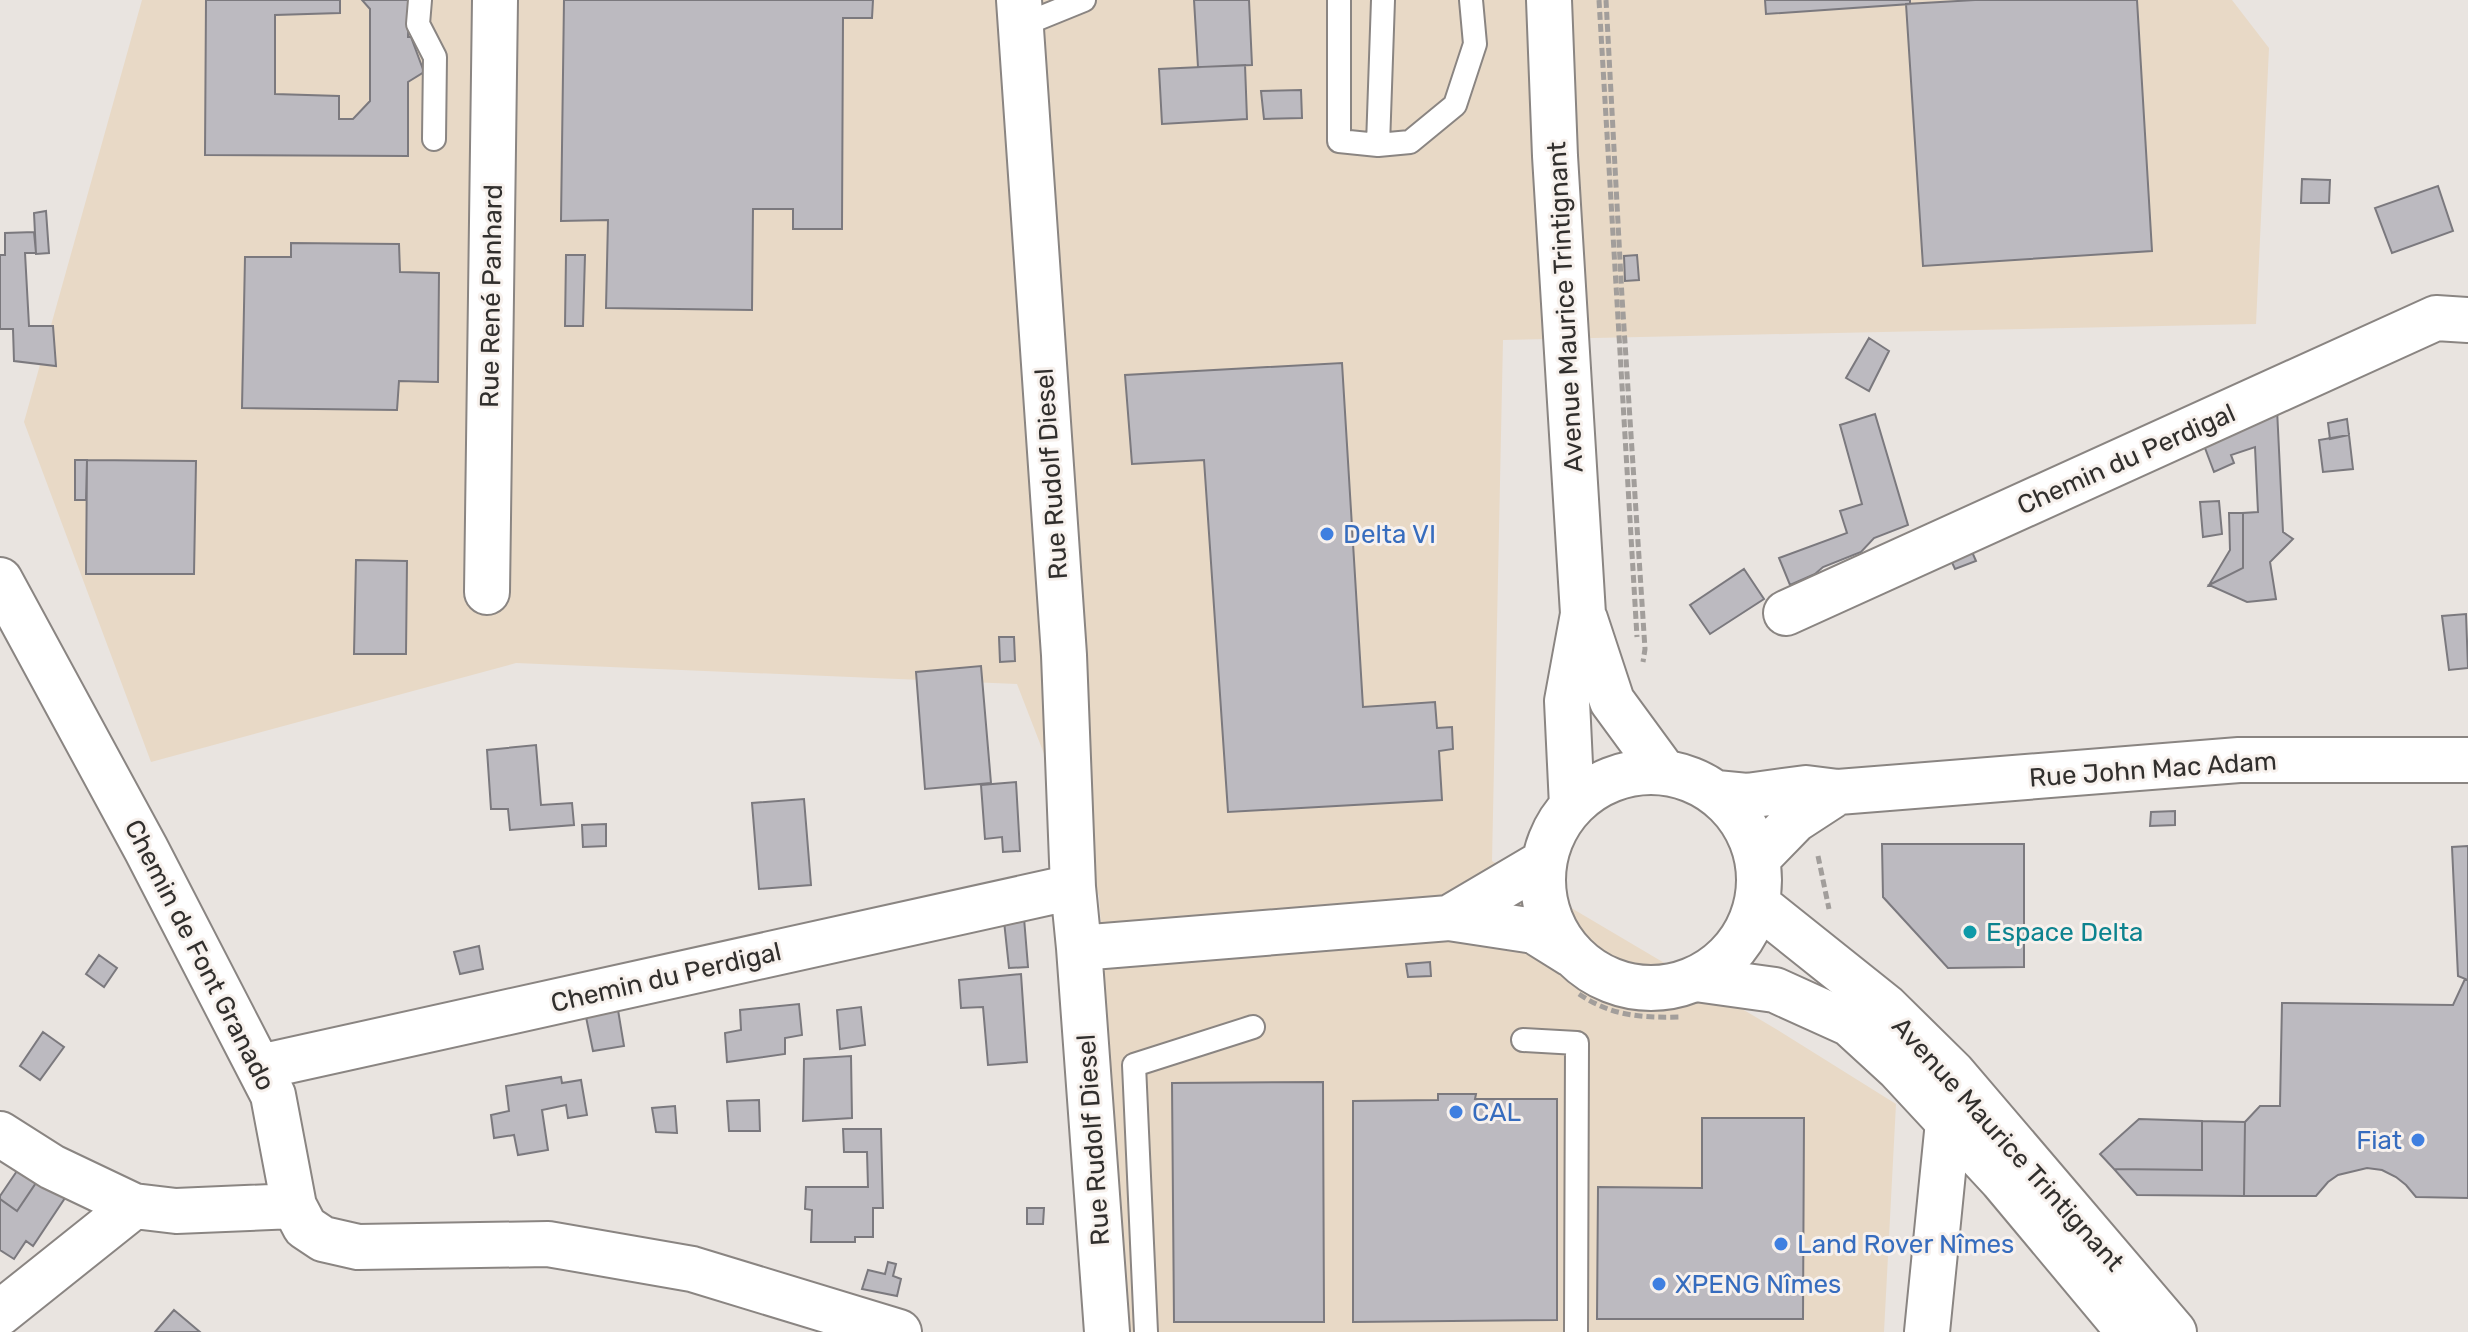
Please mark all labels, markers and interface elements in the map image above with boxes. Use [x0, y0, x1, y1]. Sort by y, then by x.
street label: Avenue Maurice Trintignant [1541, 141, 1590, 473]
street label: Rue René Panhard [474, 184, 509, 408]
street label: Rue Rudolf Diesel [1029, 367, 1074, 581]
street label: Chemin du Perdigal [2012, 397, 2240, 521]
place label: Delta VI [1343, 519, 1436, 550]
marker: Delta VI [1318, 525, 1336, 543]
street label: Rue John Mac Adam [2028, 745, 2278, 794]
street label: Chemin de Font Granado [118, 815, 281, 1096]
place label: Espace Delta [1986, 917, 2143, 948]
marker: Espace Delta [1961, 923, 1979, 941]
street label: Chemin du Perdigal [548, 936, 784, 1019]
street label: Avenue Maurice Trintignant [1885, 1011, 2130, 1278]
street label: Rue Rudolf Diesel [1071, 1033, 1116, 1247]
place label: CAL [1472, 1097, 1522, 1128]
marker: CAL [1447, 1103, 1465, 1121]
place label: Fiat [2356, 1125, 2402, 1156]
marker: Fiat [2409, 1131, 2427, 1149]
place label: Land Rover Nîmes [1797, 1229, 2014, 1260]
marker: Land Rover Nîmes [1772, 1235, 1790, 1253]
place label: XPENG Nîmes [1675, 1269, 1841, 1300]
marker: XPENG Nîmes [1650, 1275, 1668, 1293]

